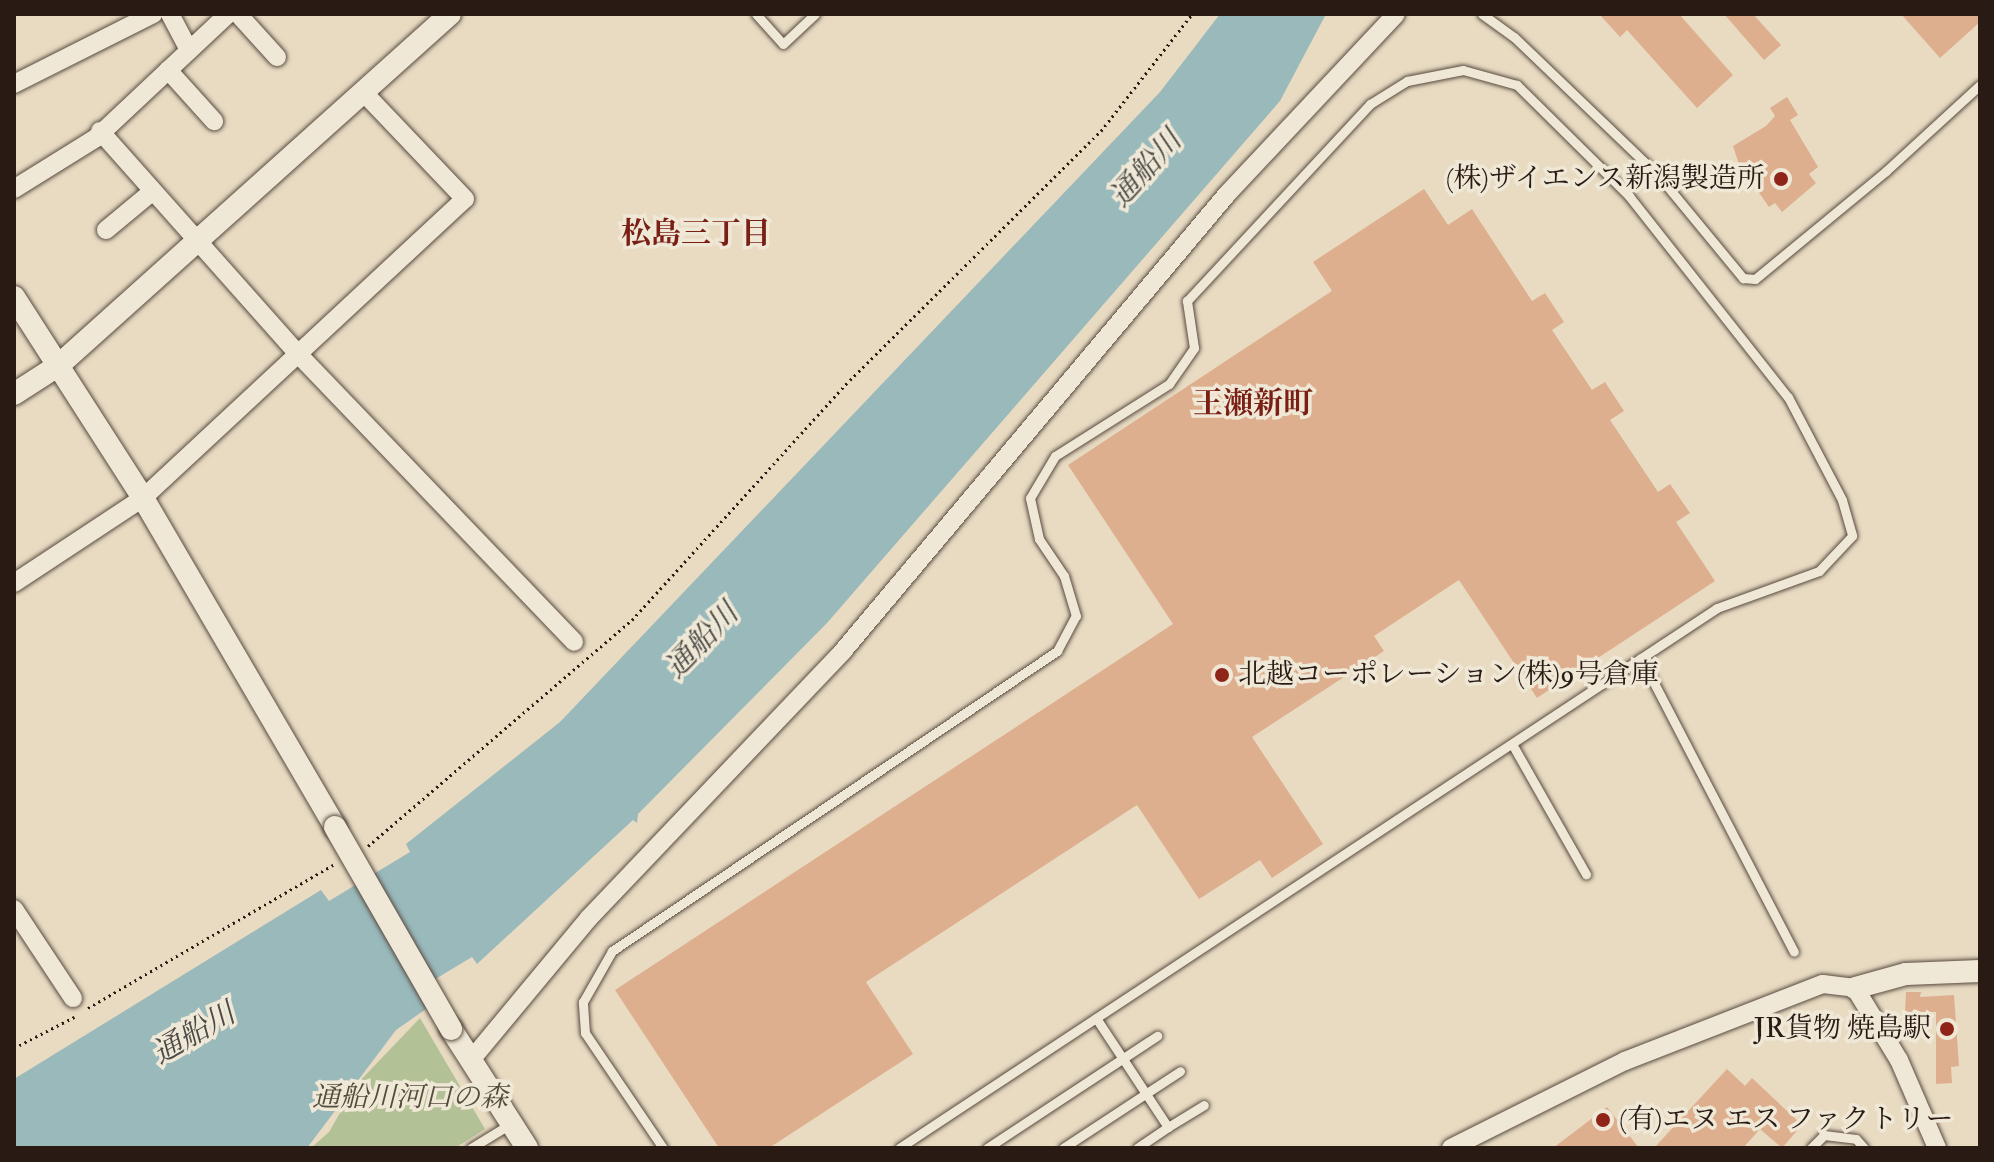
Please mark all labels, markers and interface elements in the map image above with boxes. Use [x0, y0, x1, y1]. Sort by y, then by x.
water label: 通船川 [1103, 124, 1189, 214]
place label: (株)ザイエンス新潟製造所 [1442, 162, 1765, 196]
marker: (株)ザイエンス新潟製造所 [1772, 170, 1790, 188]
district label: 松島三丁目 [621, 216, 771, 252]
district label: 王瀬新町 [1193, 386, 1313, 422]
water label: 通船川 [658, 596, 746, 686]
place label: 北越コーポレーション(株)9号倉庫 [1238, 658, 1660, 692]
marker: 北越コーポレーション(株)9号倉庫 [1213, 666, 1231, 684]
water label: 通船川 [146, 996, 242, 1072]
place label: JR貨物 焼島駅 [1754, 1012, 1931, 1046]
marker: JR貨物 焼島駅 [1938, 1020, 1956, 1038]
park label: 通船川河口の森 [312, 1081, 508, 1115]
place label: (有)エヌ エス ファクトリー [1619, 1103, 1954, 1137]
marker: (有)エヌ エス ファクトリー [1594, 1111, 1612, 1129]

